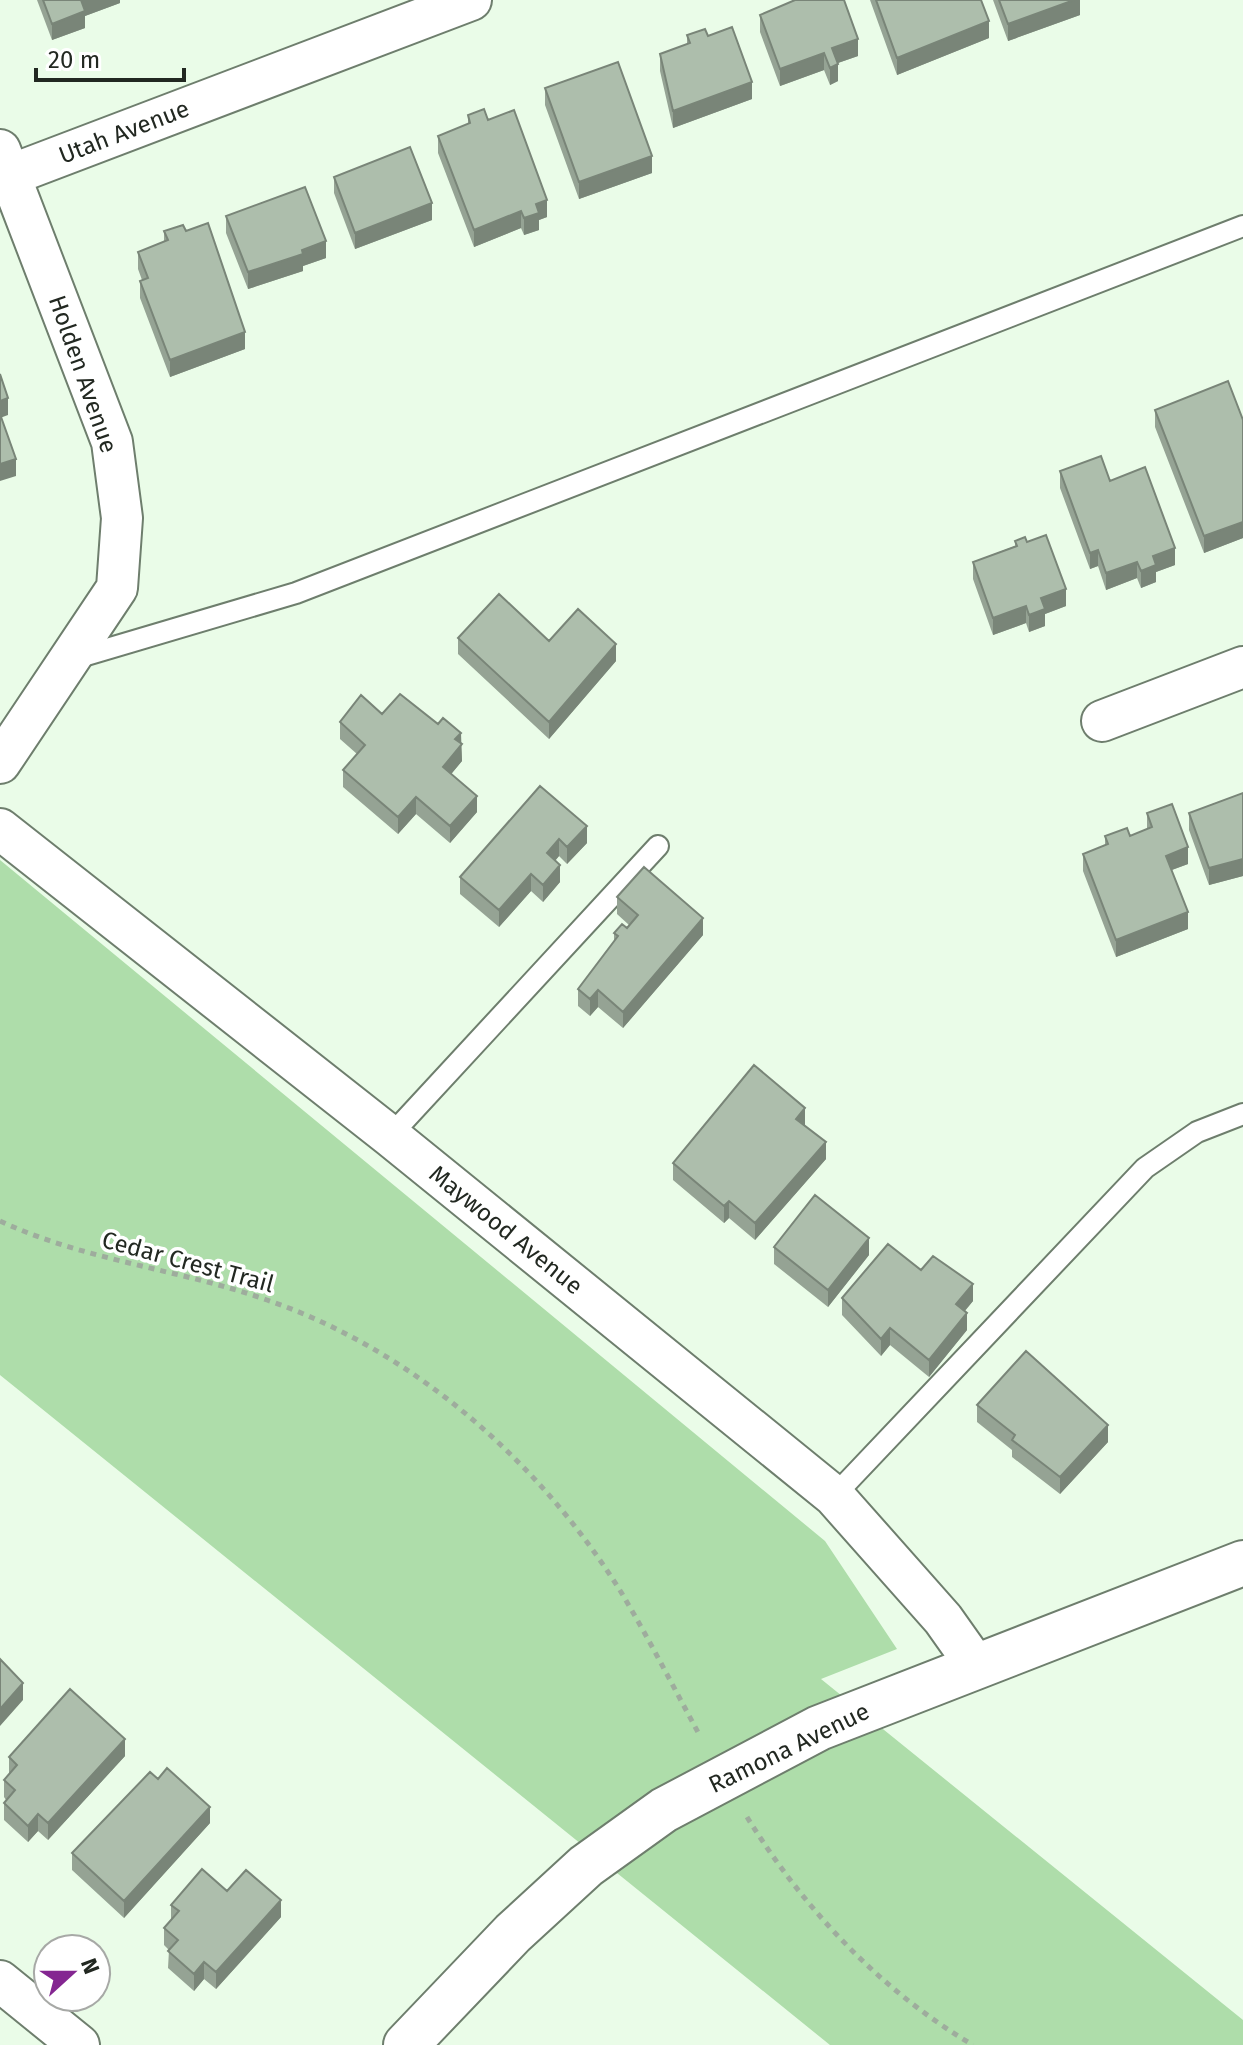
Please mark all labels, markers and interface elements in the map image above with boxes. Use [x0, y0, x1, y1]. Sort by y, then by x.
scale bar [36, 32, 184, 82]
text: 20 m [48, 46, 100, 74]
street label: Utah Avenue [55, 94, 193, 170]
street label: Holden Avenue [43, 292, 123, 456]
street label: Maywood Avenue [424, 1160, 588, 1300]
street label: Cedar Crest Trail [99, 1226, 277, 1298]
street label: Ramona Avenue [704, 1697, 874, 1799]
north arrow [32, 1933, 112, 2013]
text: N [75, 1954, 105, 1978]

